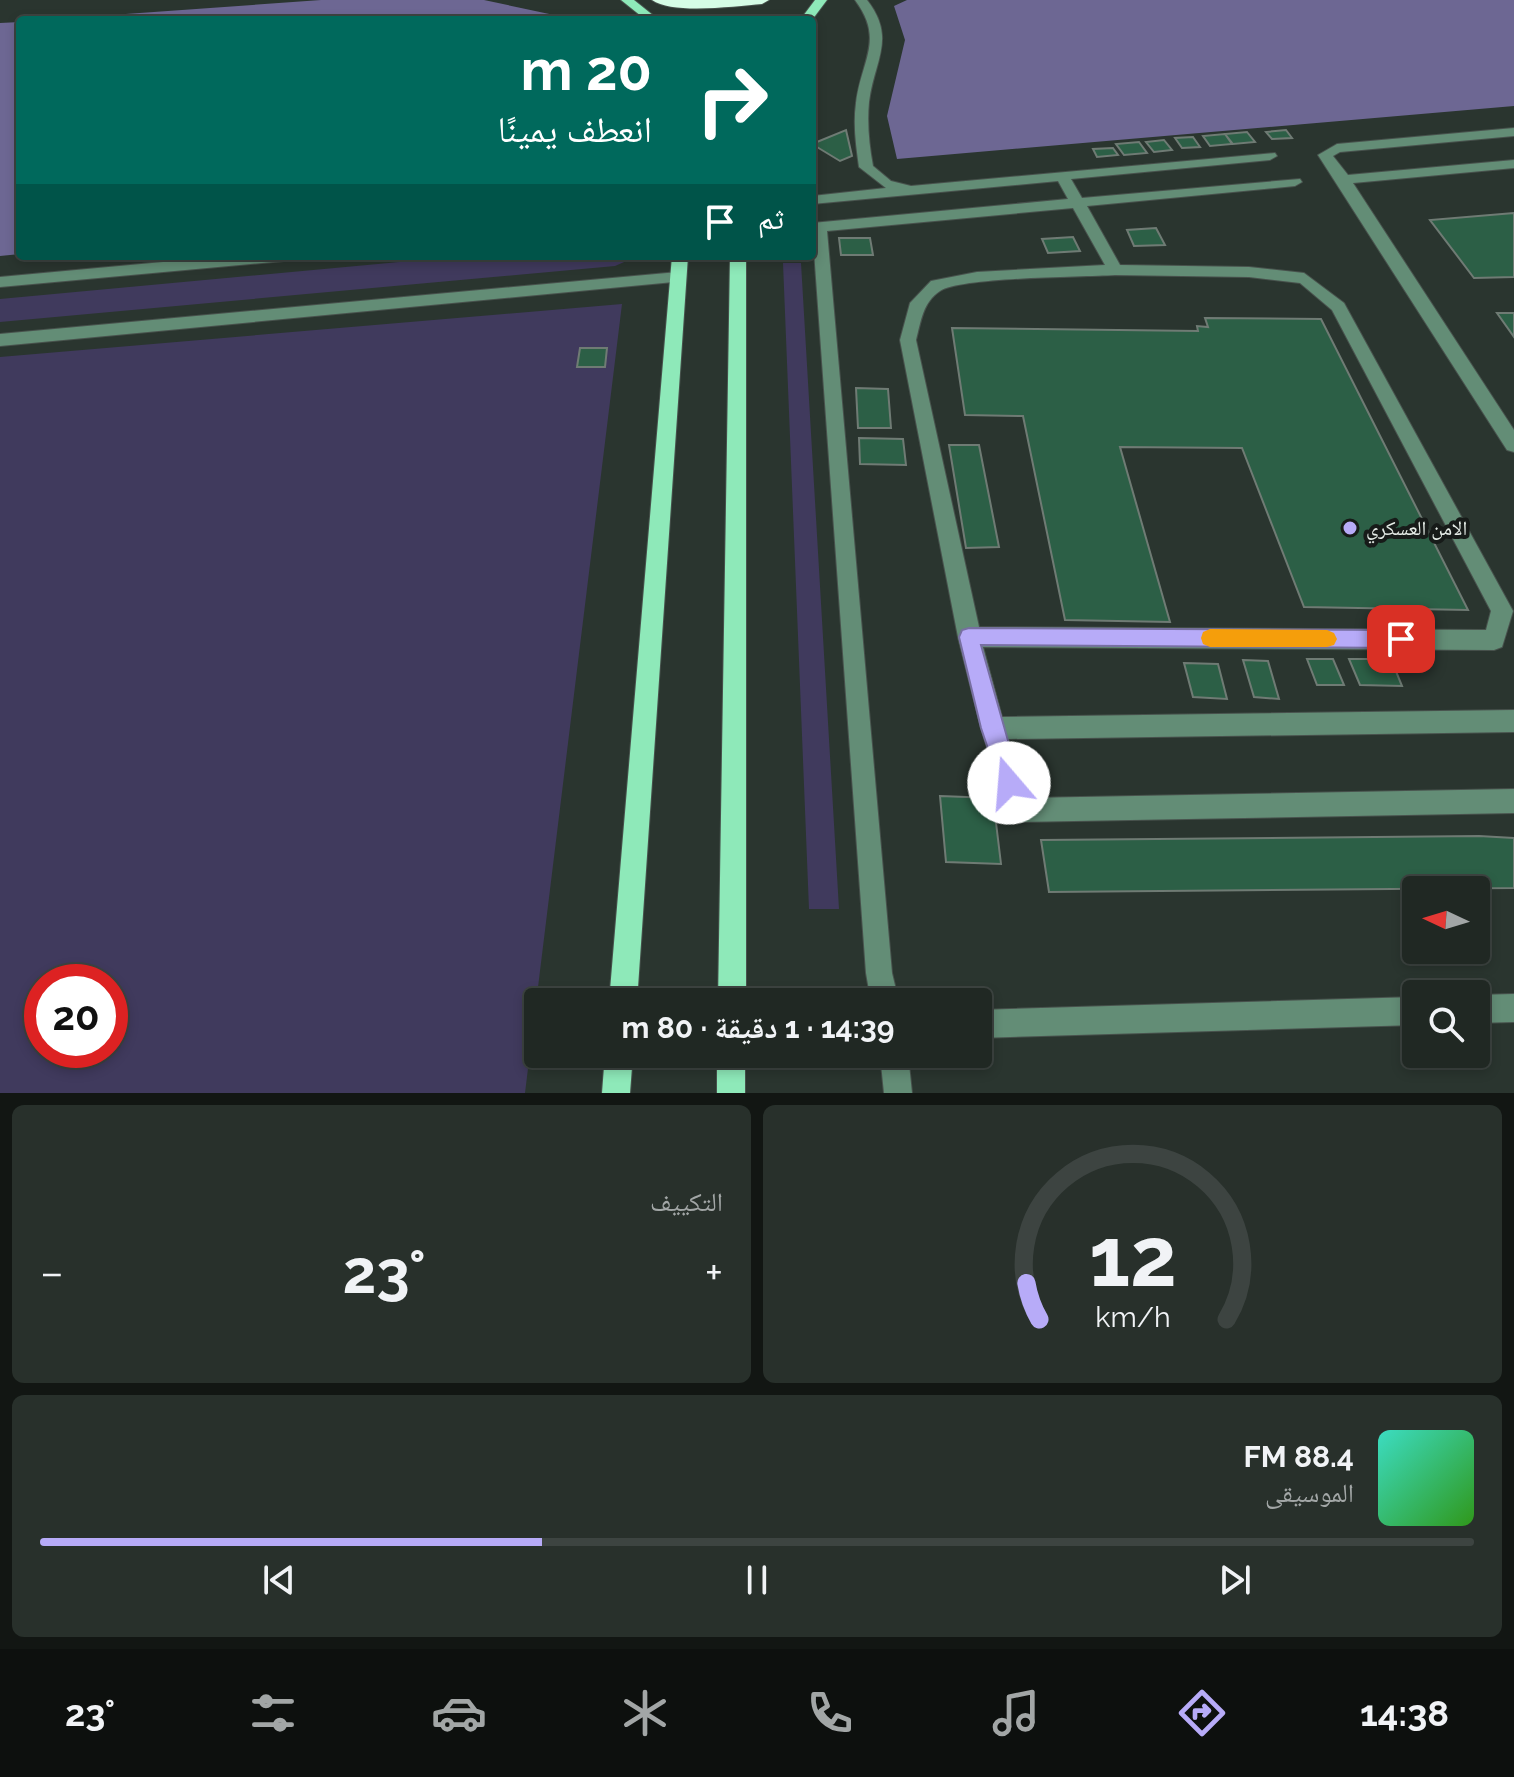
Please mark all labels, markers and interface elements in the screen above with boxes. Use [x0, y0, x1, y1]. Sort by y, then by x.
text: 20 m [520, 37, 652, 103]
icon: right [680, 48, 784, 152]
text: انعطف يمينًا [498, 108, 652, 150]
icon: arrive [698, 200, 742, 244]
text: ثم [758, 201, 784, 236]
place label: الامن العسكري [1366, 516, 1467, 544]
marker: الامن العسكري [1341, 519, 1359, 537]
pin [1367, 605, 1435, 673]
icon: arrive [1379, 617, 1423, 661]
position arrow [967, 741, 1051, 825]
north arrow [1402, 876, 1490, 964]
map controls [1402, 876, 1490, 1068]
speed limit sign: 20 [24, 964, 128, 1068]
button: search [1402, 980, 1490, 1068]
text: 14:39 · 1 دقيقة · 80 m [622, 1010, 894, 1045]
text: التكييف [650, 1187, 723, 1217]
text: 12 [1088, 1208, 1177, 1305]
text: 23° [342, 1237, 426, 1307]
text: − [40, 1247, 64, 1298]
text: + [705, 1247, 723, 1298]
text: km/h [1095, 1300, 1170, 1334]
text: 88.4 FM [1244, 1439, 1354, 1474]
text: الموسيقى [1265, 1478, 1354, 1508]
icon: previous [257, 1558, 301, 1602]
icon: pause [735, 1558, 779, 1602]
icon: next [1213, 1558, 1257, 1602]
icon: filters [245, 1685, 301, 1741]
icon: car [431, 1685, 487, 1741]
icon: climate [617, 1685, 673, 1741]
icon: phone [802, 1685, 858, 1741]
icon: music [988, 1685, 1044, 1741]
icon: directions [1174, 1685, 1230, 1741]
text: 23° [65, 1692, 115, 1734]
text: 14:38 [1360, 1692, 1449, 1734]

